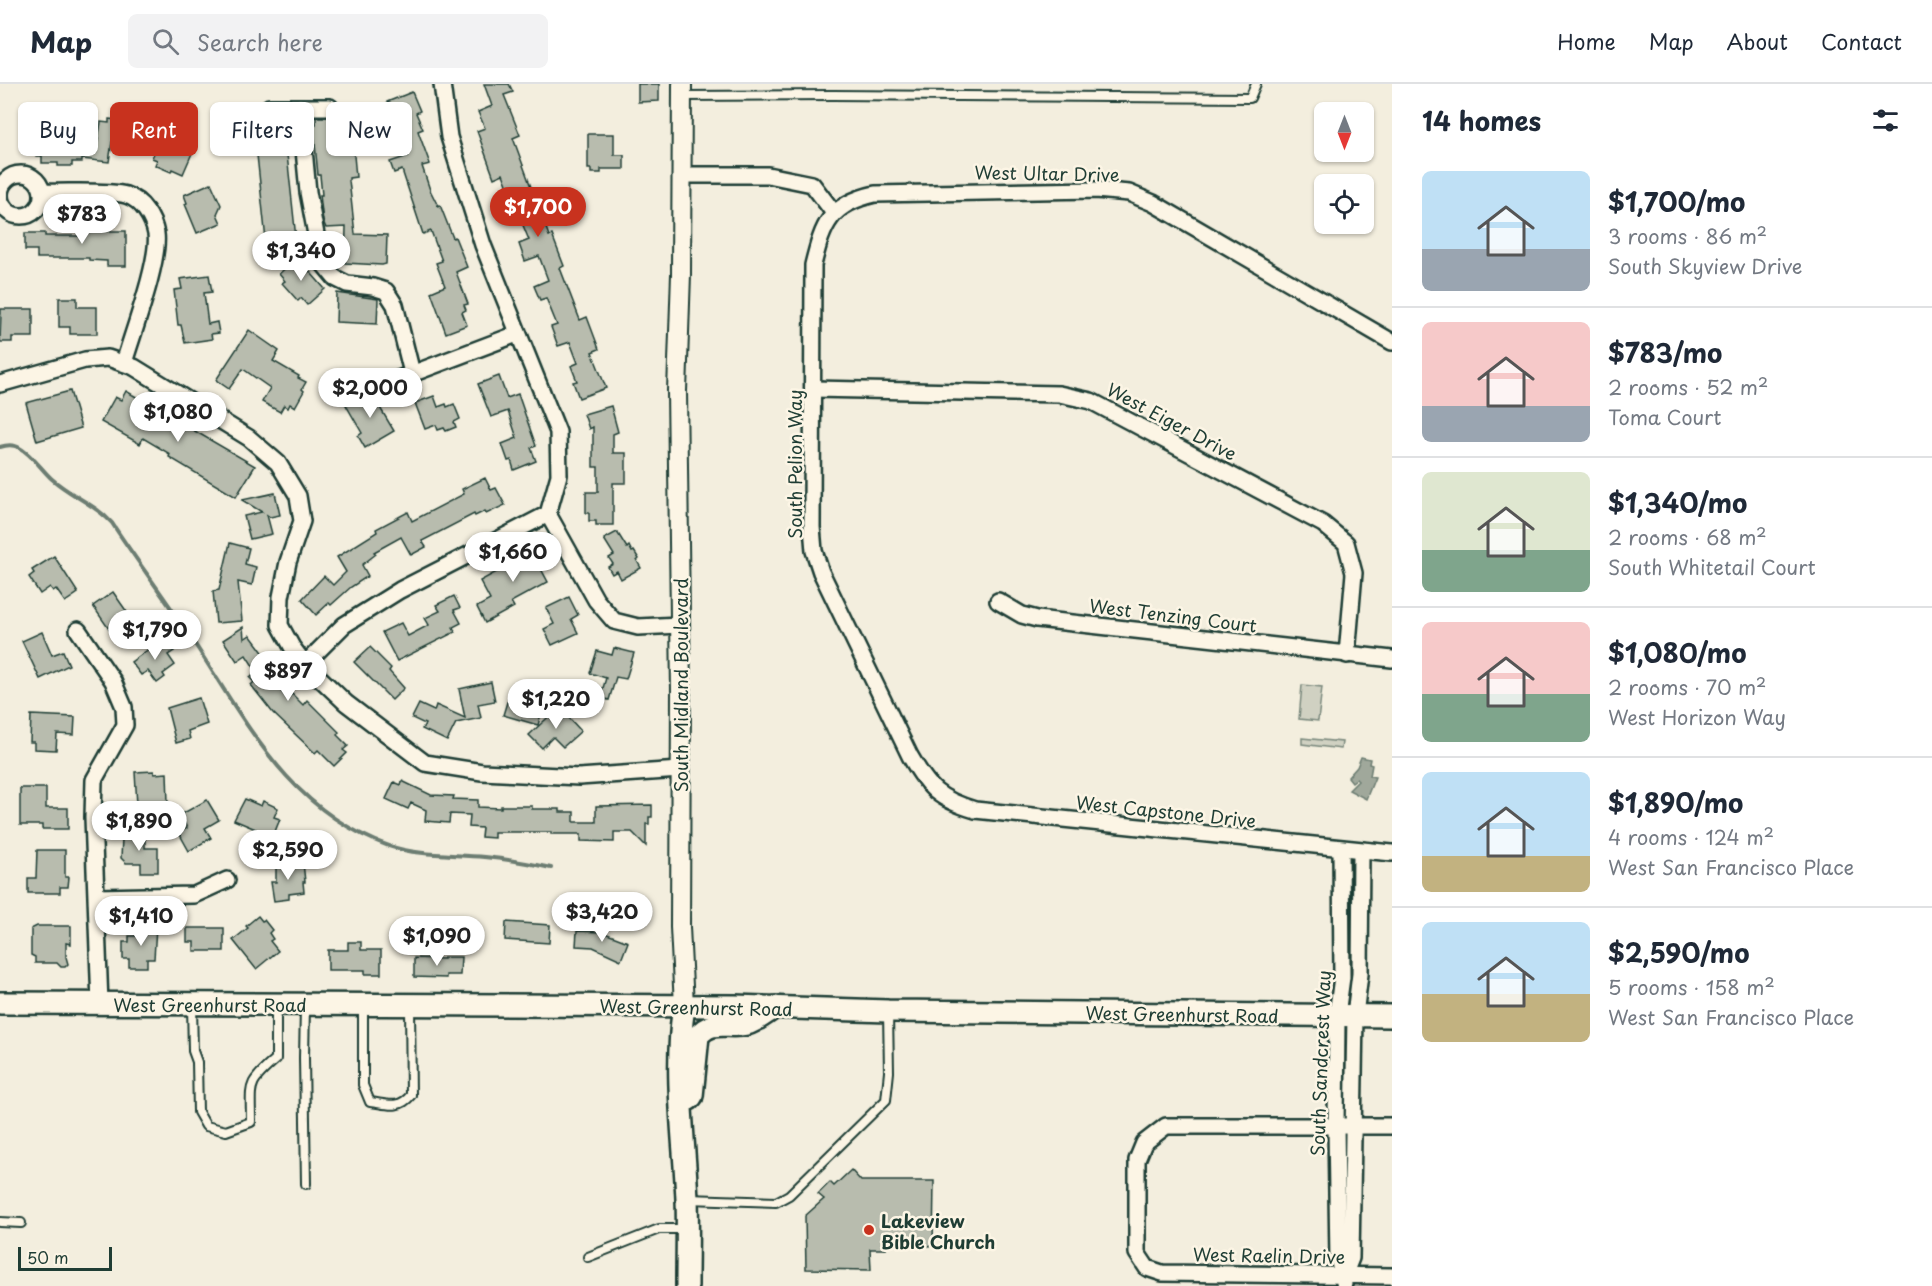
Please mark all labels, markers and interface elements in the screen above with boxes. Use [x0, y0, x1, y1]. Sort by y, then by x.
search box [128, 14, 548, 68]
text: Map [30, 20, 92, 63]
icon: search [149, 25, 182, 58]
text: Search here [197, 25, 323, 58]
text: Home [1557, 25, 1616, 57]
text: Map [1649, 25, 1694, 57]
text: About [1727, 25, 1788, 57]
text: Contact [1821, 25, 1902, 57]
text: 14 homes [1422, 101, 1541, 140]
chip: Buy [18, 102, 98, 156]
chip: Rent [110, 102, 198, 156]
chip: Filters [210, 102, 314, 156]
chip: New [326, 102, 412, 156]
north arrow [1314, 102, 1374, 162]
map controls [1314, 102, 1374, 234]
icon: filters [1869, 104, 1902, 137]
street label: West Ultar Drive [974, 158, 1120, 188]
button: locate [1314, 174, 1374, 234]
text: $1,700/mo [1608, 182, 1745, 221]
pin: $1,700 [489, 187, 587, 238]
text: $1,700 [504, 191, 572, 221]
pin: $783 [46, 194, 118, 245]
icon: home [1470, 195, 1542, 267]
text: $783 [57, 198, 107, 228]
text: 3 rooms · 86 m² [1608, 221, 1767, 251]
pin: $1,340 [252, 231, 350, 282]
text: $1,340 [266, 235, 336, 265]
text: South Skyview Drive [1608, 251, 1802, 281]
text: $783/mo [1608, 333, 1722, 372]
icon: home [1470, 346, 1542, 418]
pin: $2,000 [321, 368, 419, 419]
text: $2,000 [332, 372, 408, 402]
text: 2 rooms · 52 m² [1608, 372, 1768, 402]
street label: West Eiger Drive [1102, 375, 1242, 467]
street label: South Pelion Way [781, 389, 808, 539]
pin: $1,080 [129, 392, 227, 443]
text: $1,080 [144, 396, 212, 426]
text: Toma Court [1608, 402, 1722, 432]
text: $1,340/mo [1608, 483, 1747, 522]
icon: home [1470, 496, 1542, 568]
text: 2 rooms · 68 m² [1608, 522, 1767, 552]
pin: $1,660 [464, 532, 562, 583]
text: $1,660 [479, 536, 547, 566]
text: South Whitetail Court [1608, 552, 1816, 582]
street label: South Midland Boulevard [667, 578, 694, 792]
street label: West Tenzing Court [1088, 591, 1258, 639]
pin: $1,790 [106, 610, 204, 661]
text: $1,790 [122, 614, 188, 644]
text: $1,080/mo [1608, 633, 1746, 672]
icon: home [1470, 646, 1542, 718]
pin: $897 [252, 651, 324, 702]
text: $897 [264, 655, 312, 685]
text: 2 rooms · 70 m² [1608, 672, 1766, 702]
pin: $1,220 [507, 679, 605, 730]
text: $1,220 [522, 683, 590, 713]
text: West Horizon Way [1608, 702, 1786, 732]
text: $1,890/mo [1608, 783, 1743, 822]
street label: West Capstone Drive [1075, 788, 1257, 834]
icon: home [1470, 796, 1542, 868]
pin: $1,890 [90, 801, 188, 852]
text: $1,890 [106, 805, 172, 835]
text: 4 rooms · 124 m² [1608, 822, 1774, 852]
pin: $2,590 [239, 830, 337, 881]
text: $2,590 [252, 834, 324, 864]
text: West San Francisco Place [1608, 852, 1854, 882]
pin: $3,420 [553, 892, 651, 943]
pin: $1,410 [92, 896, 190, 947]
text: $3,420 [566, 896, 638, 926]
text: $1,410 [109, 900, 173, 930]
pin: $1,090 [388, 916, 486, 967]
text: $1,090 [403, 920, 471, 950]
text: $2,590/mo [1608, 933, 1749, 972]
icon: home [1470, 946, 1542, 1018]
street label: South Sandcrest Way [1303, 970, 1337, 1156]
text: 5 rooms · 158 m² [1608, 972, 1775, 1002]
street label: West Greenhurst Road [113, 991, 307, 1018]
street label: West Greenhurst Road [599, 992, 793, 1022]
street label: West Greenhurst Road [1085, 999, 1279, 1029]
text: West San Francisco Place [1608, 1002, 1854, 1032]
place label: Lakeview Bible Church [881, 1207, 995, 1255]
marker: Lakeview Bible Church [862, 1223, 876, 1237]
street label: West Raelin Drive [1193, 1240, 1345, 1270]
scale bar [18, 1244, 112, 1272]
text: 50 m [27, 1245, 68, 1269]

